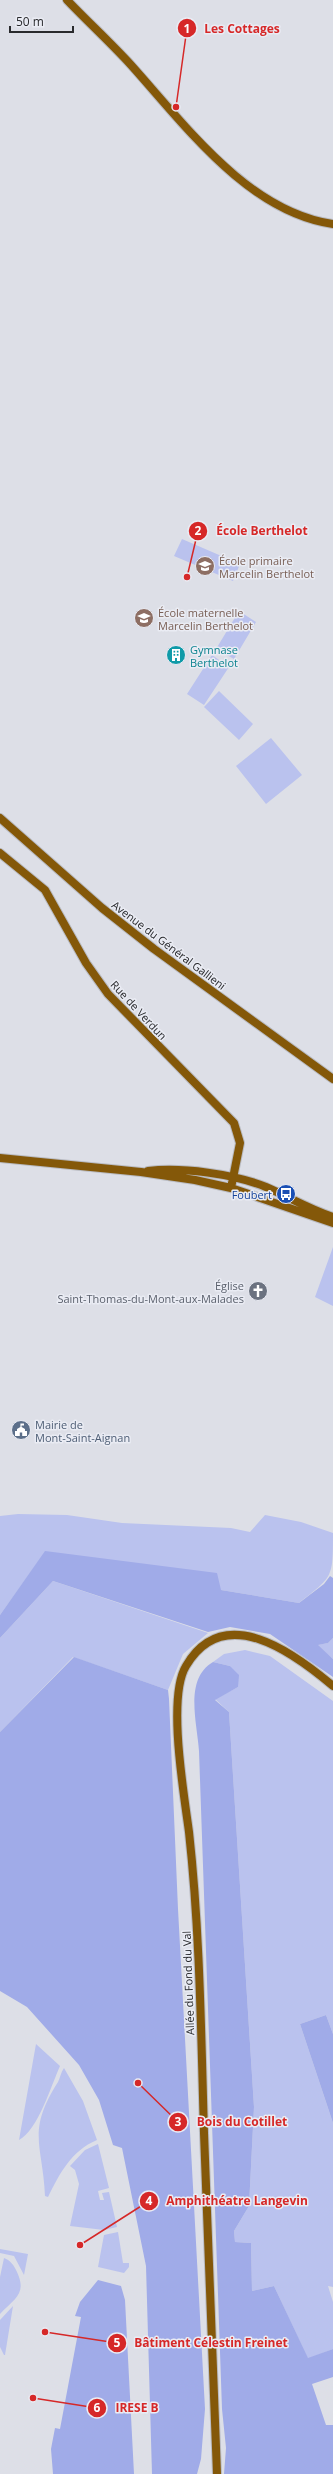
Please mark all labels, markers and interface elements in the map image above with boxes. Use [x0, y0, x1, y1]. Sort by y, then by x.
scale bar [10, 8, 73, 34]
text: 50 m [16, 13, 44, 30]
callout: Les Cottages [177, 16, 288, 40]
text: 1 [184, 20, 190, 37]
text: Les Cottages [204, 20, 280, 37]
callout: École Berthelot [188, 519, 316, 543]
text: 2 [195, 522, 202, 539]
text: École Berthelot [216, 522, 308, 539]
place label: École primaire Marcelin Berthelot [219, 553, 314, 581]
school or university icon: École primaire Marcelin Berthelot [194, 555, 216, 577]
place label: École maternelle Marcelin Berthelot [158, 605, 253, 633]
school or university icon: École maternelle Marcelin Berthelot [133, 607, 155, 629]
place label: Gymnase Berthelot [190, 642, 238, 670]
building icon: Gymnase Berthelot [165, 644, 187, 666]
street label: Avenue du Général Gallieni [109, 897, 229, 993]
street label: Rue de Verdun [108, 977, 170, 1043]
bus stop icon: Foubert [275, 1183, 297, 1205]
place label: Foubert [232, 1187, 272, 1202]
place label: Église Saint-Thomas-du-Mont-aux-Malades [57, 1278, 244, 1306]
church icon: Église Saint-Thomas-du-Mont-aux-Malades [247, 1280, 269, 1302]
place label: Mairie de Mont-Saint-Aignan [35, 1417, 130, 1445]
public building icon: Mairie de Mont-Saint-Aignan [10, 1419, 32, 1441]
street label: Allée du Fond du Val [179, 1931, 197, 2035]
callout: Bois du Cotillet [168, 2110, 295, 2134]
text: 3 [175, 2113, 182, 2130]
text: Bois du Cotillet [197, 2113, 287, 2130]
callout: Amphithéatre Langevin [139, 2189, 316, 2213]
text: 4 [146, 2192, 153, 2209]
text: Amphithéatre Langevin [166, 2192, 308, 2209]
callout: Bâtiment Célestin Freinet [107, 2331, 296, 2355]
text: 5 [114, 2334, 121, 2351]
text: Bâtiment Célestin Freinet [134, 2334, 288, 2351]
callout: IRESE B [87, 2396, 167, 2420]
text: 6 [94, 2399, 101, 2416]
text: IRESE B [115, 2399, 159, 2416]

